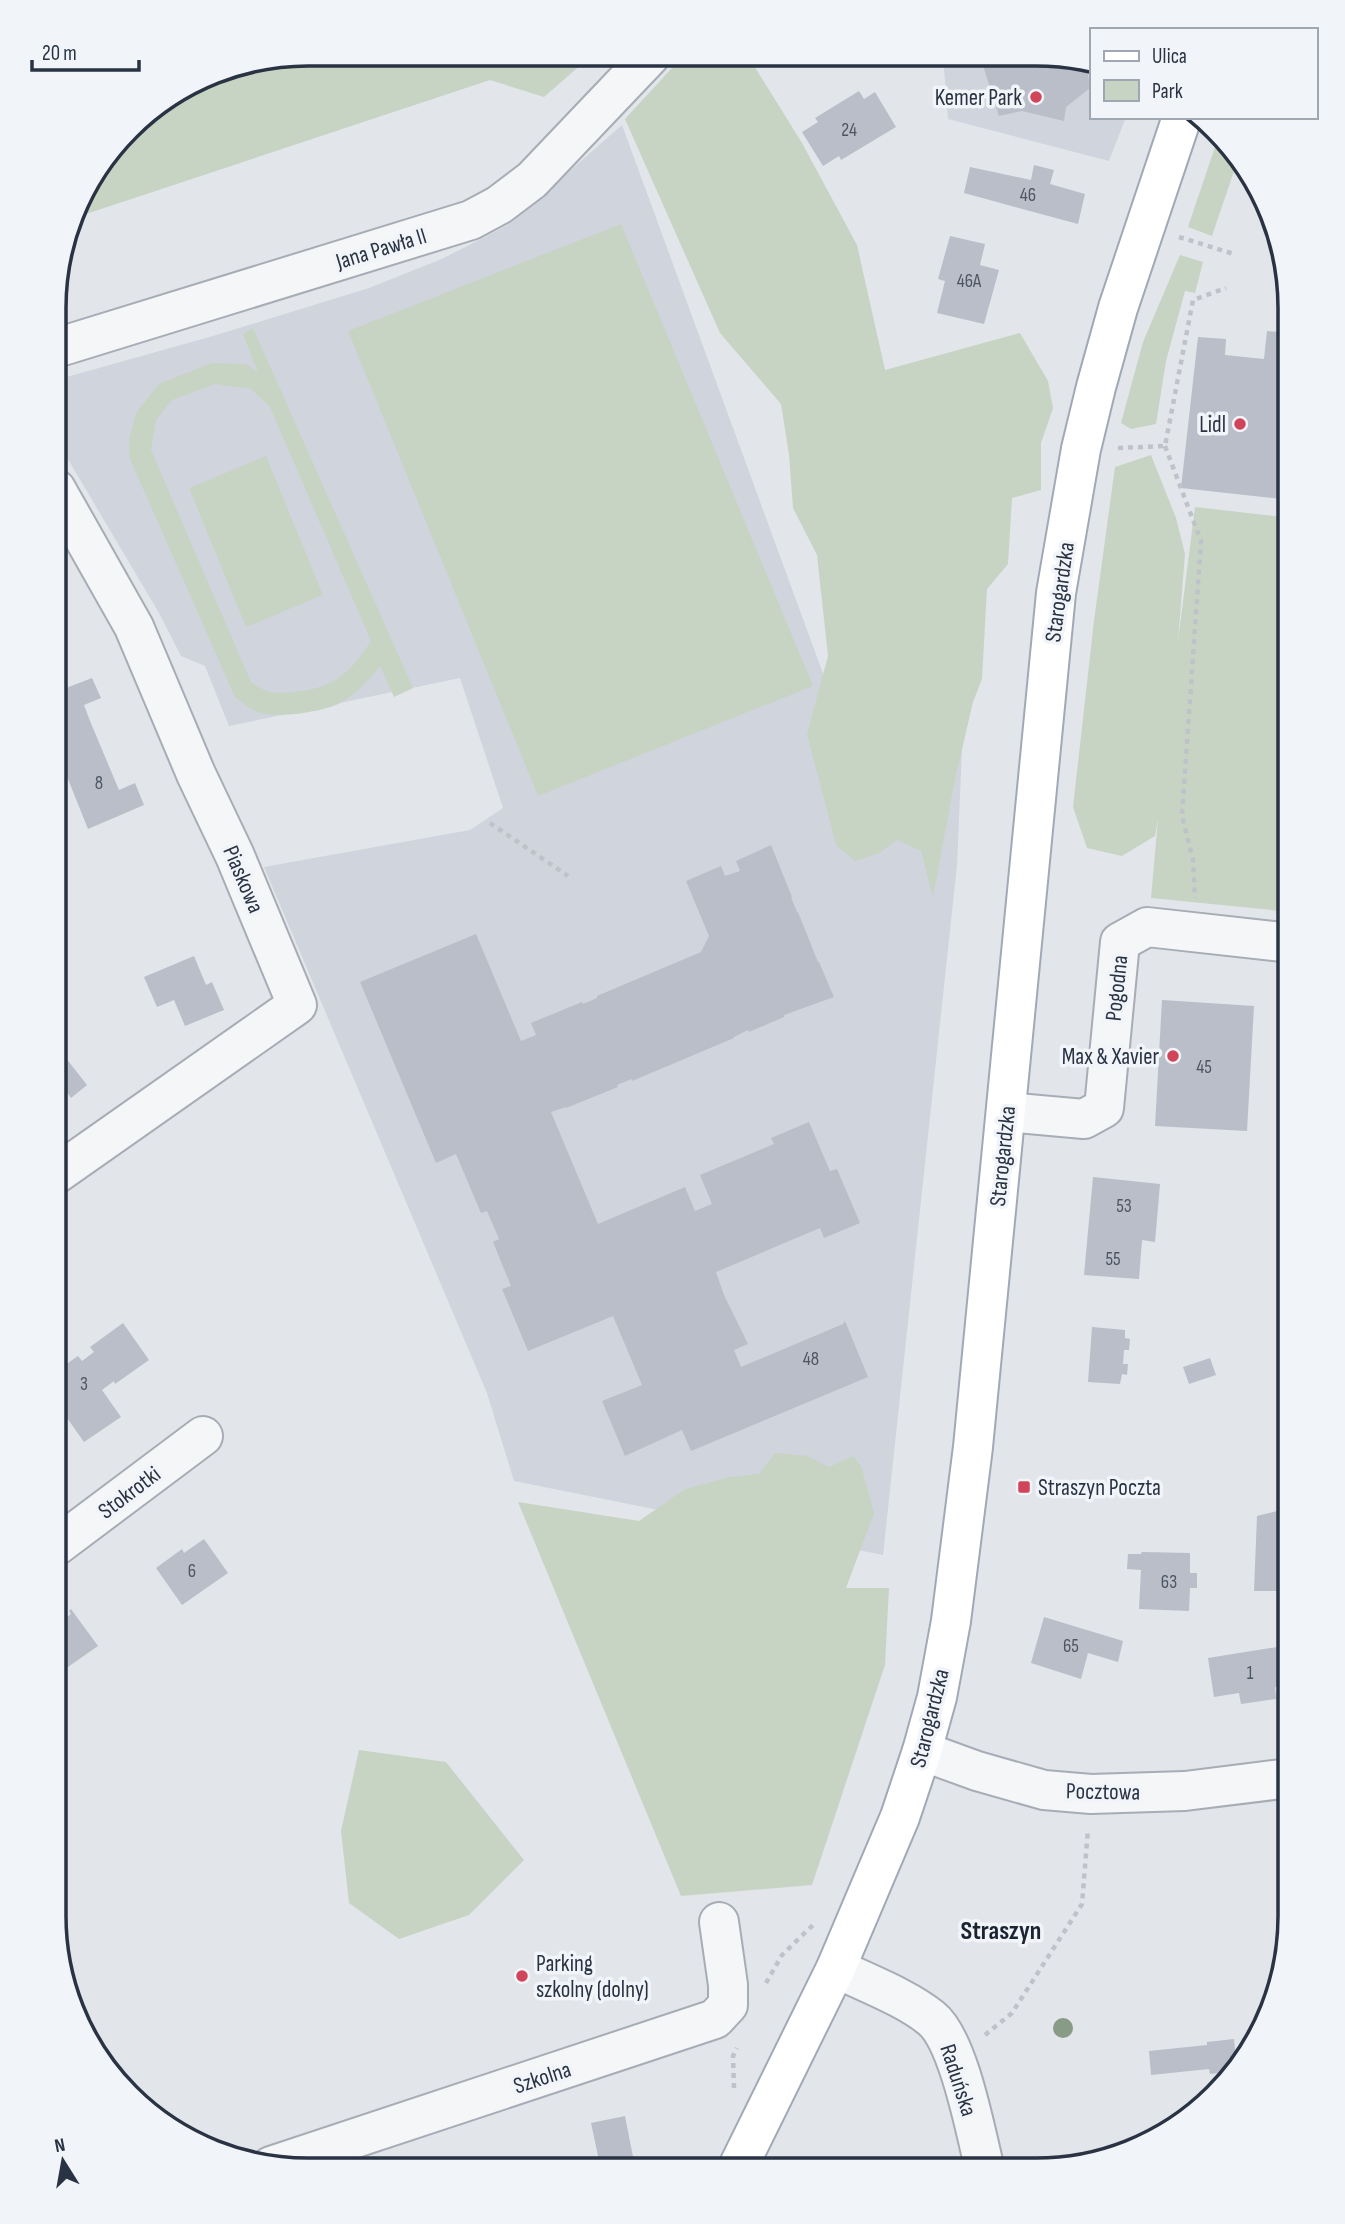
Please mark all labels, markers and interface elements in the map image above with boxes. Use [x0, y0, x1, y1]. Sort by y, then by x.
scale bar [32, 28, 138, 72]
legend [1090, 28, 1317, 119]
text: 20 m [42, 41, 77, 66]
text: Ulica [1152, 44, 1187, 69]
text: Park [1152, 79, 1183, 104]
place label: Kemer Park [935, 84, 1022, 112]
marker: Kemer Park [1028, 89, 1044, 105]
house number: 24 [841, 119, 857, 142]
house number: 46 [1020, 184, 1036, 207]
street label: Jana Pawła II [332, 222, 430, 276]
house number: 46A [957, 270, 982, 293]
place label: Lidl [1199, 411, 1226, 439]
marker: Lidl [1232, 416, 1248, 432]
street label: Starogardzka [1039, 540, 1081, 644]
house number: 8 [95, 772, 103, 795]
street label: Piaskowa [216, 842, 270, 917]
street label: Pogodna [1100, 954, 1134, 1022]
place label: Max & Xavier [1062, 1043, 1159, 1071]
marker: Max & Xavier [1165, 1048, 1181, 1064]
house number: 45 [1196, 1056, 1212, 1079]
street label: Starogardzka [984, 1105, 1022, 1208]
house number: 53 [1116, 1195, 1132, 1218]
house number: 55 [1105, 1248, 1121, 1271]
house number: 48 [803, 1348, 819, 1371]
house number: 3 [80, 1373, 88, 1396]
street label: Stokrotki [93, 1460, 166, 1525]
place label: Straszyn Poczta [1038, 1474, 1161, 1502]
marker: Straszyn Poczta [1016, 1479, 1032, 1495]
house number: 6 [188, 1560, 196, 1583]
house number: 63 [1161, 1571, 1177, 1594]
house number: 65 [1063, 1635, 1079, 1658]
house number: 1 [1247, 1662, 1254, 1685]
street label: Starogardzka [904, 1666, 956, 1771]
street label: Pocztowa [1066, 1777, 1140, 1807]
district label: Straszyn [961, 1916, 1041, 1947]
place label: Parking szkolny (dolny) [536, 1950, 649, 2004]
marker: Parking szkolny (dolny) [514, 1968, 530, 1984]
street label: Raduńska [933, 2041, 983, 2120]
street label: Szkolna [510, 2056, 575, 2100]
north arrow [28, 2126, 98, 2196]
text: N [53, 2134, 67, 2158]

